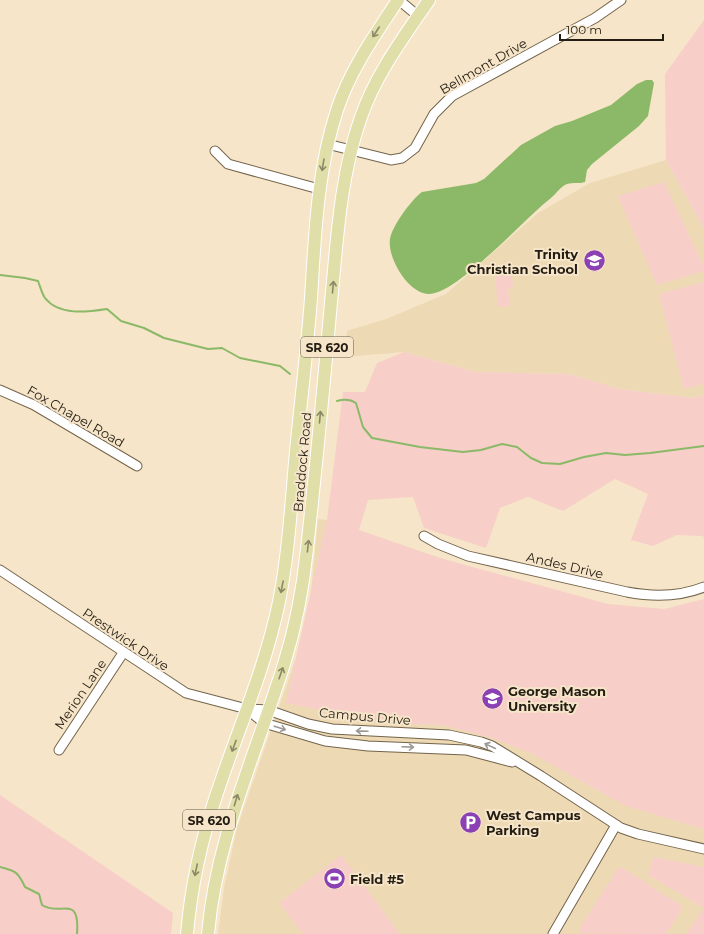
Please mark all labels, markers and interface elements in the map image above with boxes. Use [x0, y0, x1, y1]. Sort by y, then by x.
scale bar [560, 16, 663, 42]
text: 100 m [566, 22, 602, 37]
one-way arrow [372, 27, 380, 38]
street label: Bellmont Drive [437, 34, 530, 97]
one-way arrow [319, 158, 327, 171]
place label: Trinity Christian School [467, 246, 578, 277]
school or university icon: Trinity Christian School [581, 248, 607, 274]
one-way arrow [329, 281, 336, 294]
road number: SR 620 [301, 337, 353, 357]
street label: Fox Chapel Road [25, 382, 127, 450]
street label: Braddock Road [290, 411, 314, 513]
one-way arrow [317, 411, 324, 424]
one-way arrow [304, 540, 311, 553]
street label: Andes Drive [525, 548, 605, 582]
one-way arrow [277, 580, 285, 593]
street label: Prestwick Drive [80, 604, 172, 674]
street label: Merion Lane [51, 656, 109, 732]
one-way arrow [278, 667, 285, 680]
place label: George Mason University [508, 683, 606, 714]
school or university icon: George Mason University [480, 685, 506, 711]
street label: Campus Drive [319, 704, 412, 728]
one-way arrow [273, 725, 286, 732]
one-way arrow [356, 727, 369, 735]
one-way arrow [229, 740, 237, 752]
one-way arrow [485, 742, 497, 749]
one-way arrow [401, 743, 414, 751]
one-way arrow [233, 795, 241, 807]
place label: West Campus Parking [486, 807, 581, 838]
parking icon: West Campus Parking [457, 809, 483, 835]
road number: SR 620 [183, 810, 235, 830]
one-way arrow [192, 864, 200, 877]
sports icon: Field #5 [322, 866, 348, 892]
place label: Field #5 [350, 871, 404, 887]

